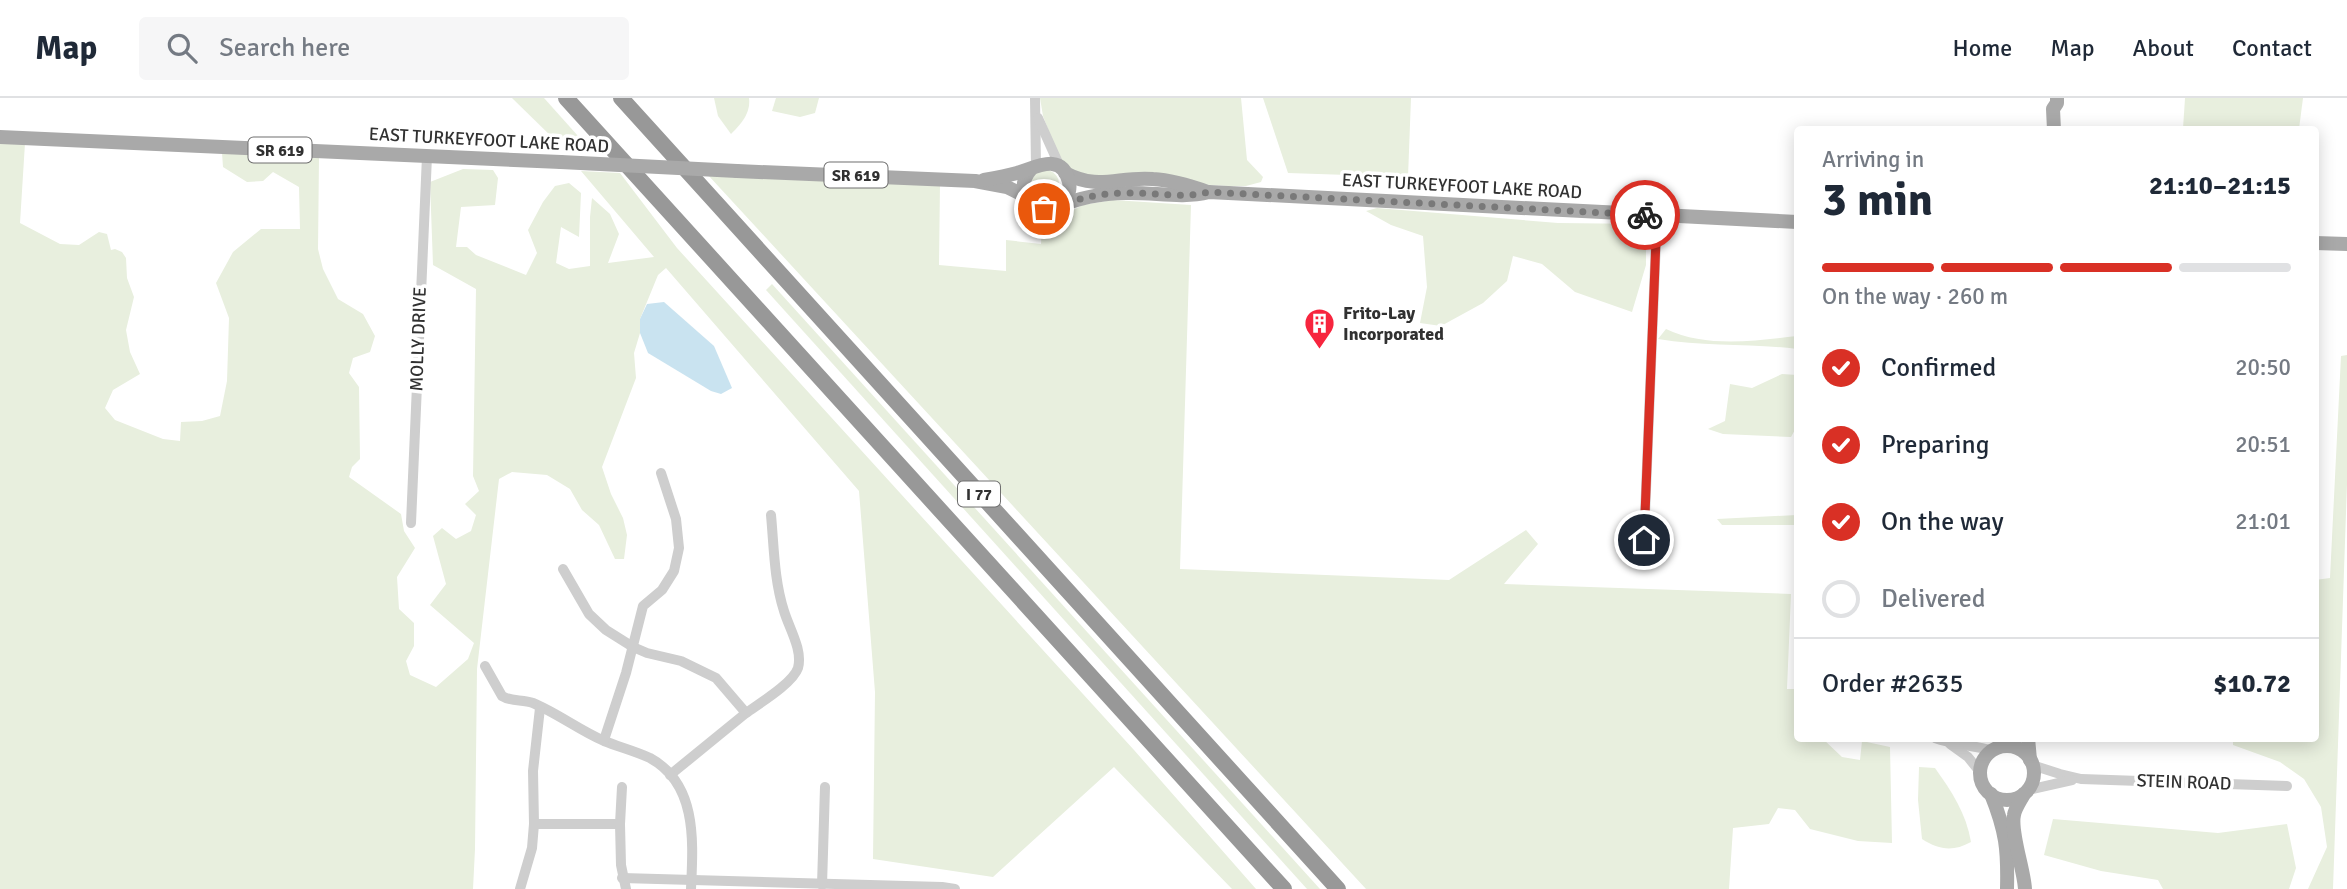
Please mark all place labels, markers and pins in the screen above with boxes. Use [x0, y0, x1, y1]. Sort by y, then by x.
pin [1014, 179, 1074, 239]
place label: Frito-Lay Incorporated [1343, 302, 1444, 345]
building icon: Frito-Lay Incorporated [1303, 306, 1337, 350]
pin [1614, 510, 1674, 570]

